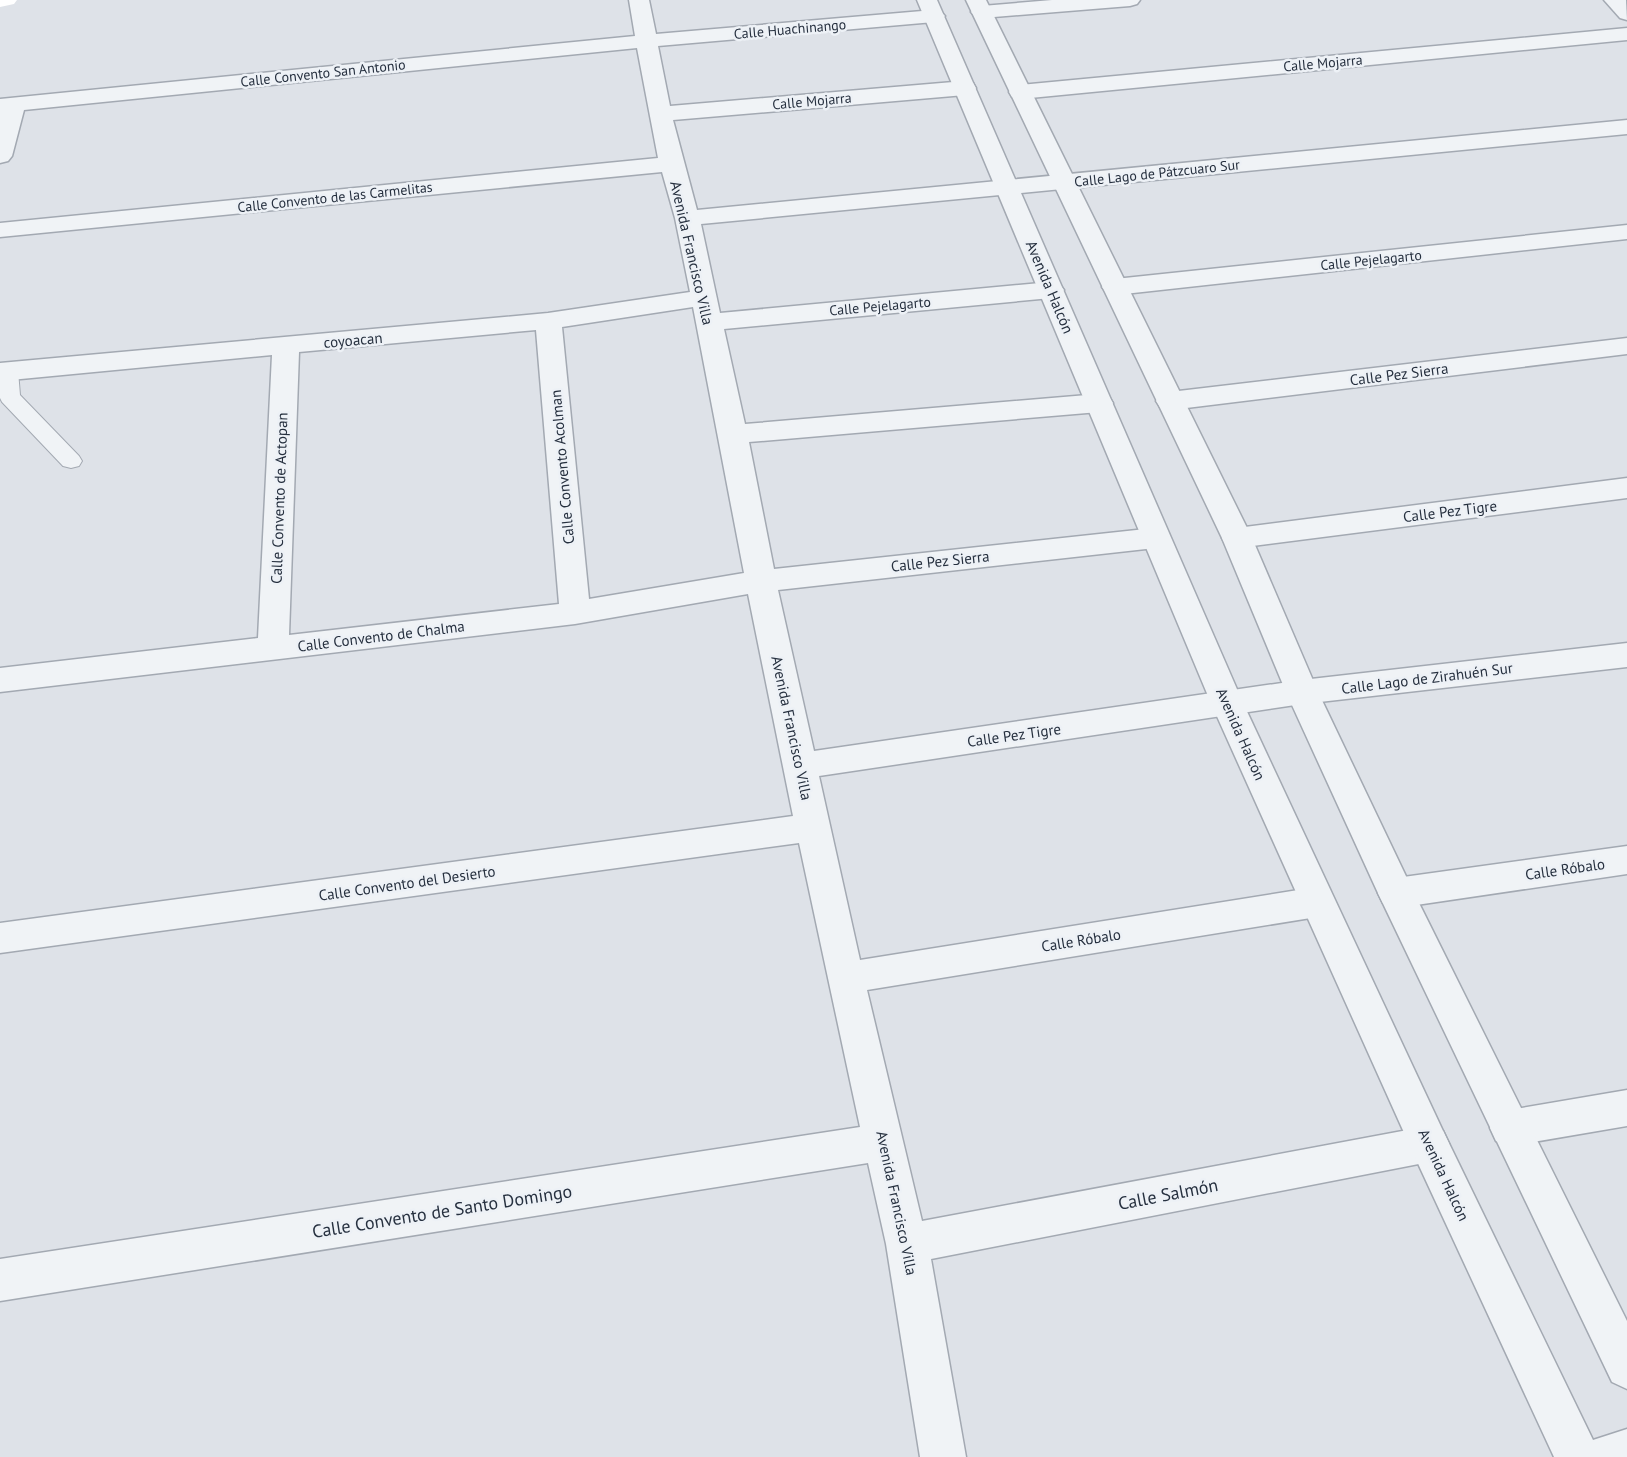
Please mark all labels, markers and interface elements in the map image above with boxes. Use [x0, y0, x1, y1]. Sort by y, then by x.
street label: Calle Huachinango [733, 15, 847, 43]
street label: Calle Mojarra [1283, 51, 1363, 75]
street label: Calle Convento San Antonio [240, 55, 406, 91]
street label: Calle Mojarra [772, 89, 852, 113]
street label: Calle Lago de Pátzcuaro Sur [1073, 155, 1241, 191]
street label: Calle Convento de las Carmelitas [237, 178, 434, 216]
street label: Avenida Francisco Villa [666, 179, 718, 327]
street label: Avenida Halcón [1022, 238, 1078, 336]
street label: Calle Pejelagarto [1319, 246, 1423, 274]
street label: Calle Pejelagarto [829, 293, 931, 319]
street label: coyoacan [323, 328, 383, 352]
street label: Calle Pez Sierra [1349, 359, 1449, 389]
street label: Calle Convento Acolman [546, 389, 578, 545]
street label: Calle Convento de Actopan [267, 412, 291, 584]
street label: Calle Pez Tigre [1402, 496, 1498, 526]
street label: Calle Pez Sierra [890, 546, 990, 576]
street label: Calle Convento de Chalma [296, 616, 466, 656]
street label: Avenida Francisco Villa [767, 654, 817, 802]
street label: Calle Lago de Zirahuén Sur [1340, 658, 1514, 698]
street label: Avenida Halcón [1212, 685, 1270, 783]
street label: Calle Pez Tigre [966, 719, 1062, 751]
street label: Calle Róbalo [1524, 854, 1606, 884]
street label: Calle Convento del Desierto [317, 861, 497, 905]
street label: Calle Róbalo [1040, 924, 1122, 956]
street label: Avenida Halcón [1414, 1126, 1474, 1224]
street label: Avenida Francisco Villa [872, 1129, 922, 1277]
street label: Calle Salmón [1116, 1173, 1220, 1215]
street label: Calle Convento de Santo Domingo [310, 1179, 574, 1243]

